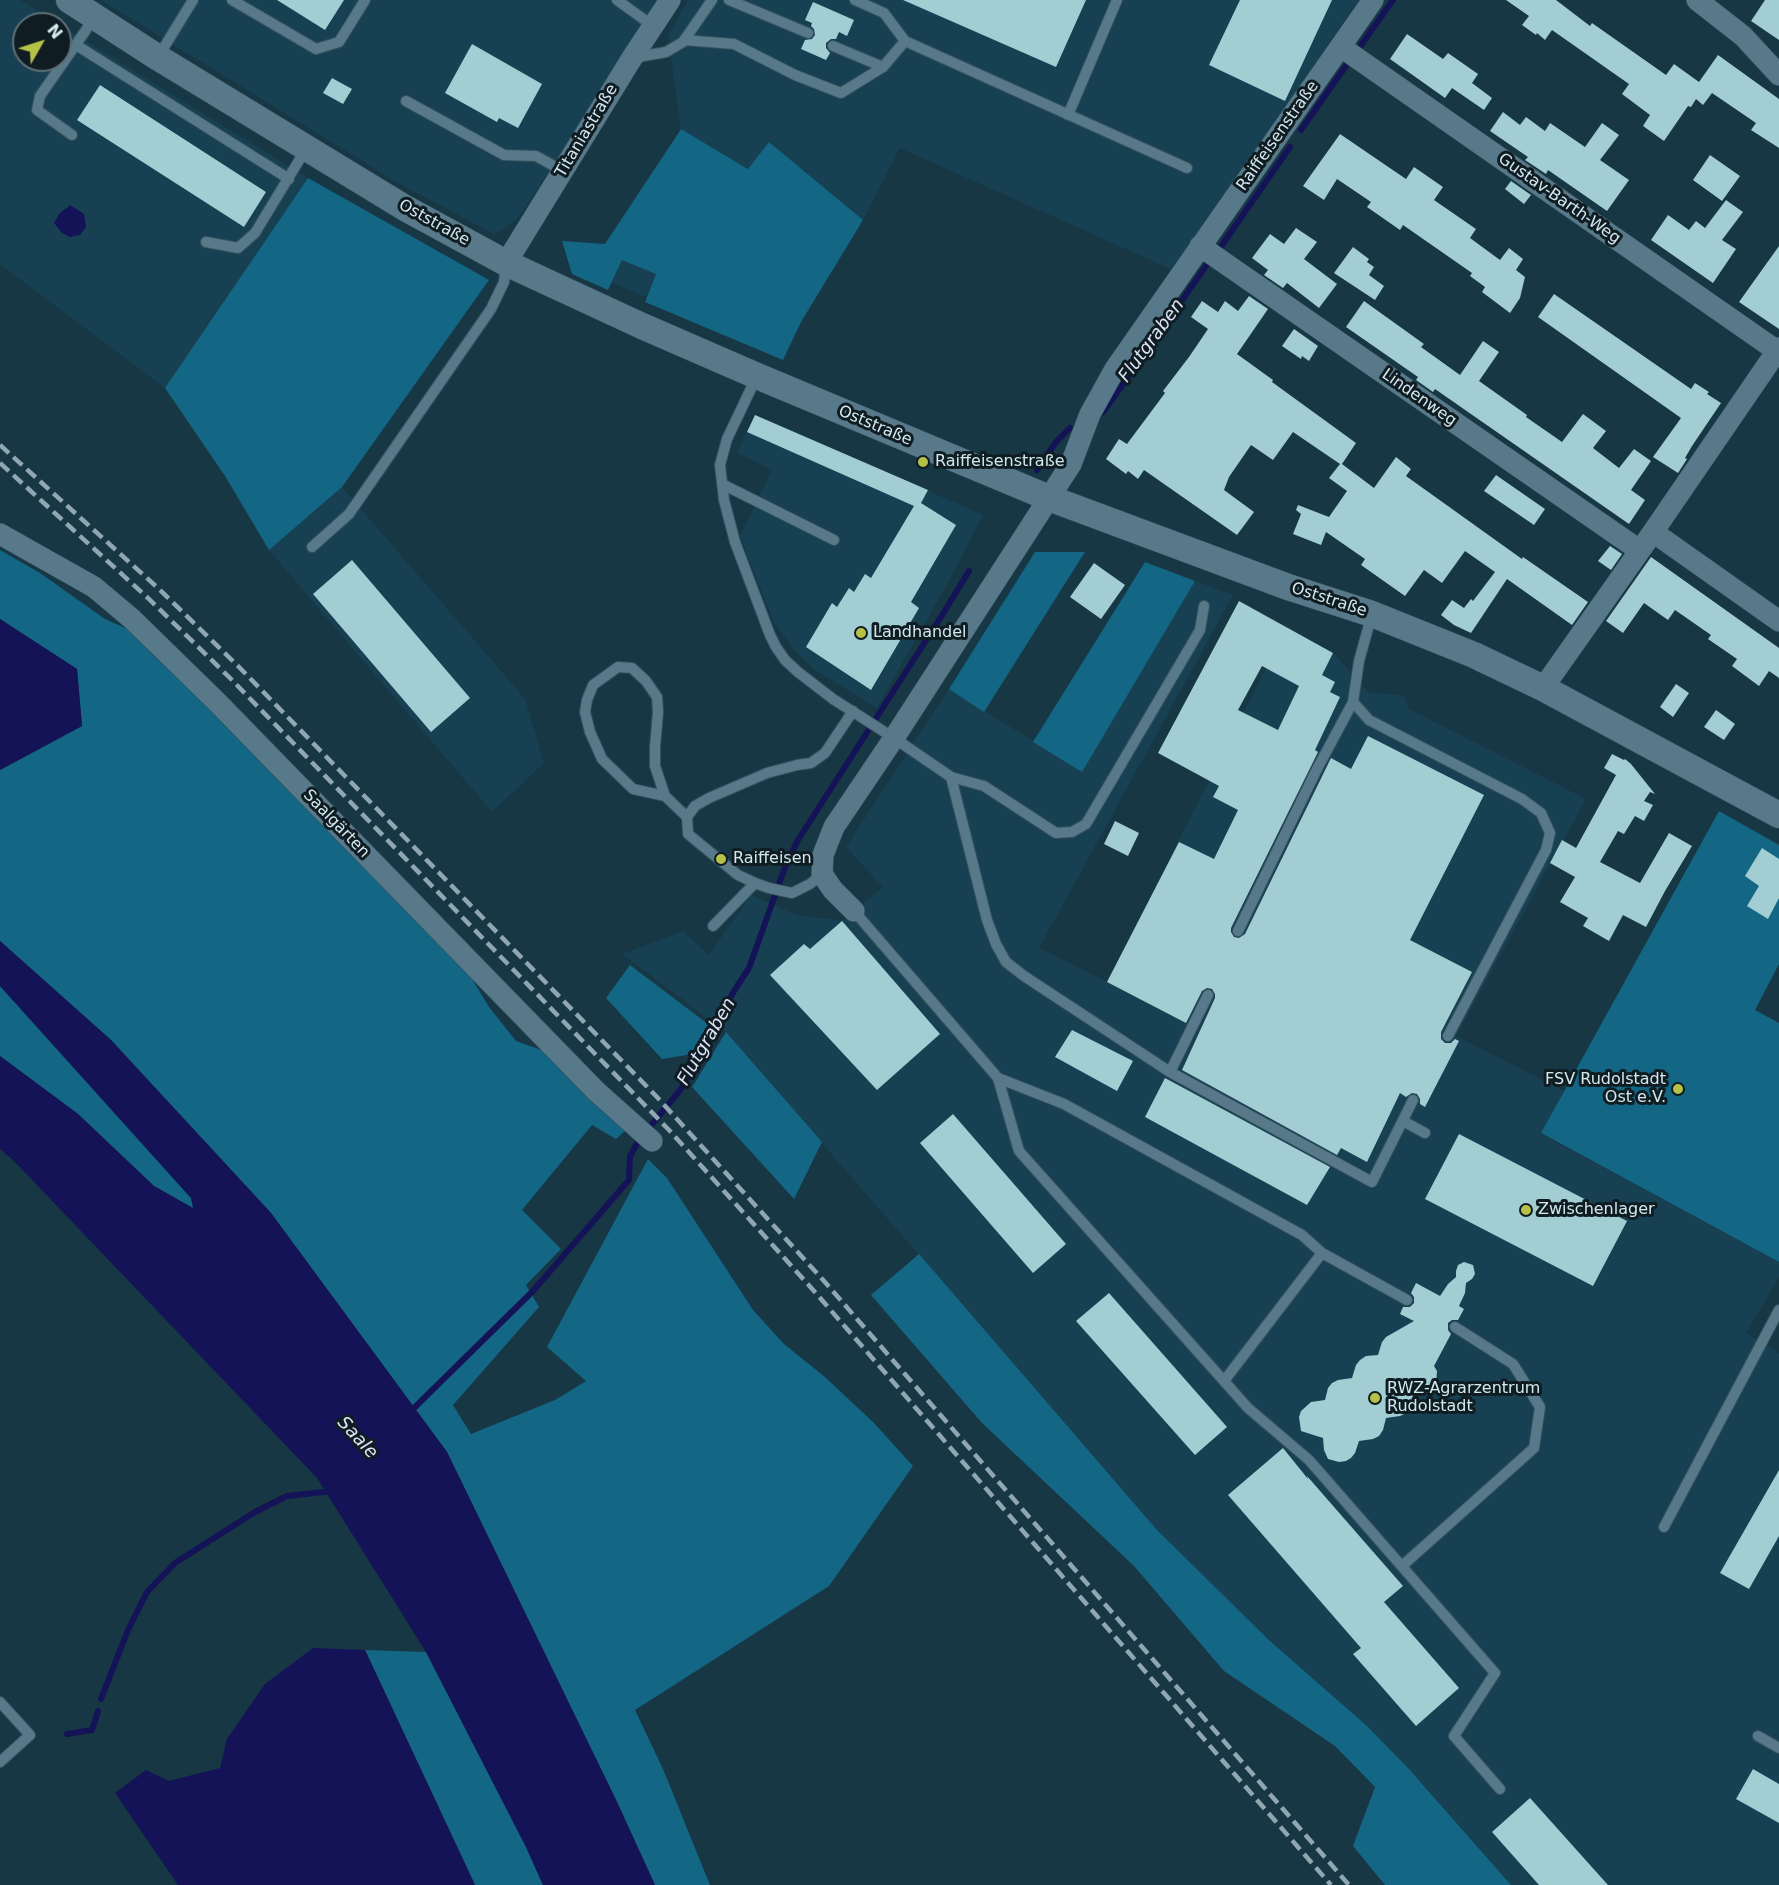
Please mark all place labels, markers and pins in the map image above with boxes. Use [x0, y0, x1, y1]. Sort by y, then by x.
place label: Raiffeisenstraße [935, 452, 1065, 472]
marker: Raiffeisenstraße [916, 455, 930, 469]
place label: Landhandel [873, 623, 967, 643]
marker: Landhandel [854, 626, 868, 640]
place label: Raiffeisen [733, 849, 812, 869]
marker: Raiffeisen [714, 852, 728, 866]
place label: FSV Rudolstadt Ost e.V. [1545, 1070, 1666, 1108]
marker: FSV Rudolstadt Ost e.V. [1671, 1082, 1685, 1096]
place label: Zwischenlager [1538, 1200, 1655, 1220]
marker: Zwischenlager [1519, 1203, 1533, 1217]
place label: RWZ-Agrarzentrum Rudolstadt [1387, 1379, 1540, 1417]
marker: RWZ-Agrarzentrum Rudolstadt [1368, 1391, 1382, 1405]

